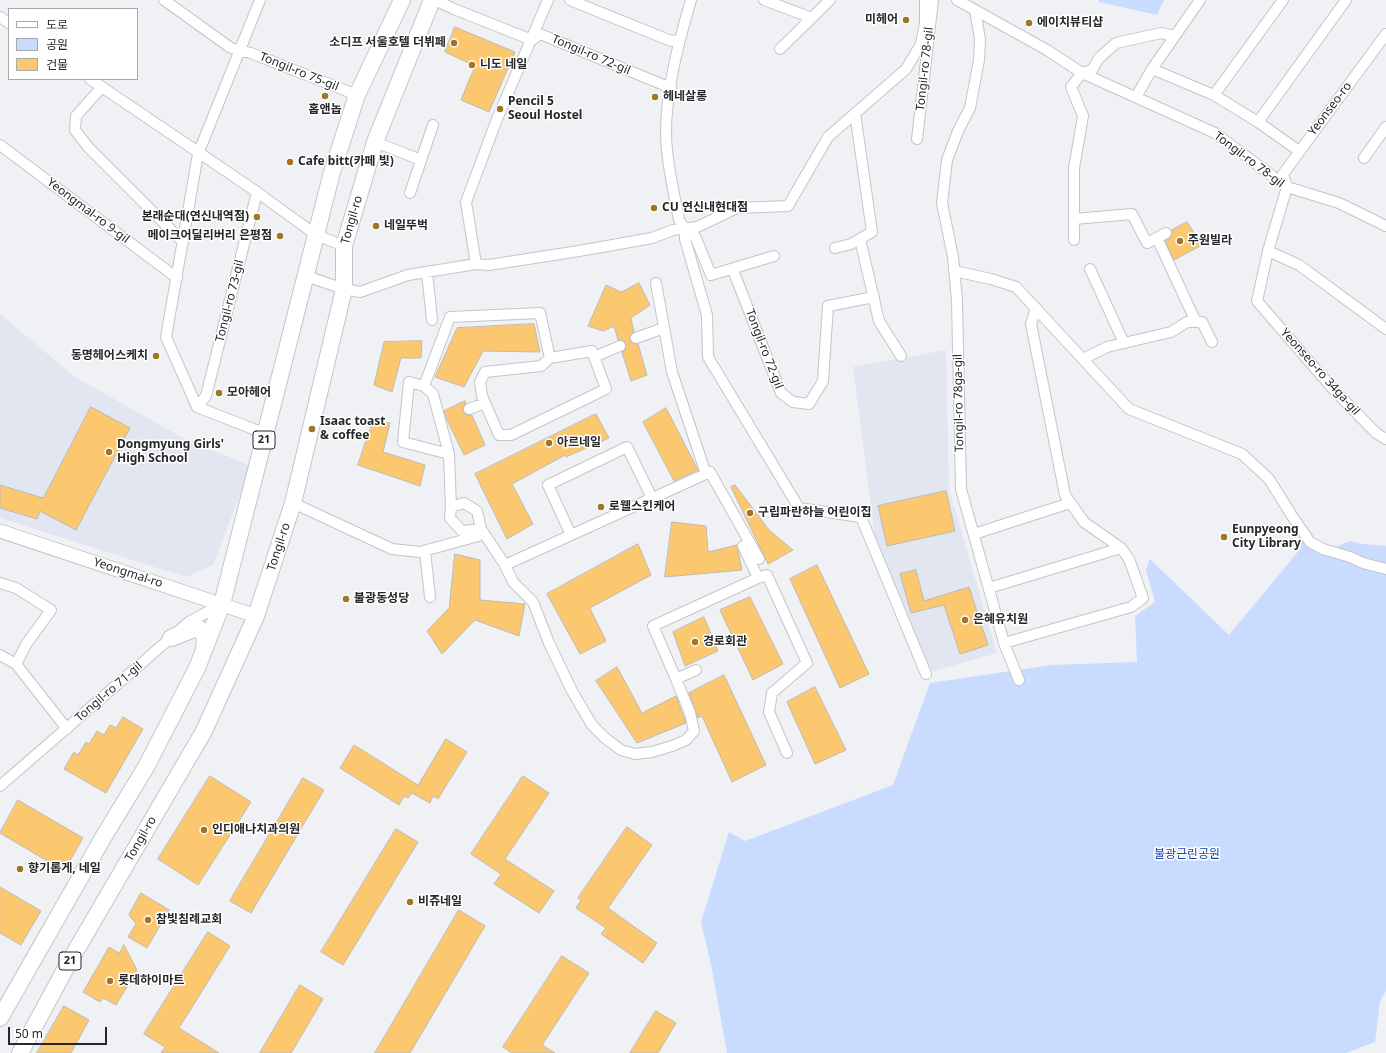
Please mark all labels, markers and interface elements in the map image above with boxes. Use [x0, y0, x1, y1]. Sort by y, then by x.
legend [8, 8, 138, 80]
place label: 미헤어 [865, 13, 898, 27]
marker: 미헤어 [901, 15, 911, 25]
text: 도로 [46, 16, 68, 33]
place label: 에이치뷰티샵 [1037, 16, 1103, 30]
marker: 에이치뷰티샵 [1024, 18, 1034, 28]
street label: Tongil-ro 78-gil [913, 26, 937, 112]
street label: Tongil-ro 72-gil [549, 32, 633, 78]
text: 공원 [46, 36, 68, 53]
place label: 소디프 서울호텔 더뷔페 [329, 36, 446, 50]
marker: 소디프 서울호텔 더뷔페 [449, 38, 459, 48]
street label: Tongil-ro 75-gil [257, 50, 341, 94]
text: 건물 [46, 56, 68, 73]
place label: 니도 네일 [480, 58, 527, 72]
marker: 니도 네일 [467, 60, 477, 70]
street label: Yeonseo-ro [1305, 79, 1355, 139]
place label: 헤네살롱 [663, 90, 707, 104]
marker: 홉앤놉 [320, 91, 330, 101]
marker: 헤네살롱 [650, 92, 660, 102]
place label: Pencil 5 Seoul Hostel [508, 95, 582, 123]
place label: 홉앤놉 [308, 103, 342, 117]
marker: Pencil 5 Seoul Hostel [495, 104, 505, 114]
street label: Tongil-ro 78-gil [1211, 129, 1287, 191]
place label: Cafe bitt(카페 빛) [298, 155, 394, 169]
marker: Cafe bitt(카페 빛) [285, 157, 295, 167]
street label: Yeongmal-ro 9-gil [44, 175, 132, 247]
street label: Tongil-ro [338, 194, 366, 246]
place label: CU 연신내현대점 [662, 201, 748, 215]
marker: CU 연신내현대점 [649, 203, 659, 213]
place label: 본래순대(연신내역점) [142, 210, 249, 224]
marker: 본래순대(연신내역점) [252, 212, 262, 222]
place label: 네일뚜벅 [384, 219, 428, 233]
marker: 네일뚜벅 [371, 221, 381, 231]
place label: 메이크어딜리버리 은평점 [147, 229, 272, 243]
marker: 메이크어딜리버리 은평점 [275, 231, 285, 241]
place label: 주원빌라 [1188, 234, 1232, 248]
marker: 주원빌라 [1175, 236, 1185, 246]
street label: Tongil-ro 73-gil [213, 258, 247, 344]
street label: Tongil-ro 72-gil [742, 307, 786, 391]
street label: Yeonseo-ro 34ga-gil [1277, 326, 1363, 418]
place label: 동명헤어스케치 [71, 349, 148, 363]
marker: 동명헤어스케치 [151, 351, 161, 361]
street label: Tongil-ro 78ga-gil [951, 354, 967, 452]
place label: 모아헤어 [227, 386, 271, 400]
marker: 모아헤어 [214, 388, 224, 398]
place label: Isaac toast & coffee [320, 415, 386, 443]
marker: Isaac toast & coffee [307, 424, 317, 434]
road number: 21 [253, 431, 275, 449]
place label: 아르네일 [557, 436, 601, 450]
place label: Dongmyung Girls' High School [117, 438, 224, 466]
marker: 아르네일 [544, 438, 554, 448]
marker: Dongmyung Girls' High School [104, 447, 114, 457]
place label: 로웰스킨케어 [609, 500, 675, 514]
marker: 로웰스킨케어 [596, 502, 606, 512]
place label: 구립파란하늘 어린이집 [758, 506, 872, 520]
marker: 구립파란하늘 어린이집 [745, 508, 755, 518]
street label: Tongil-ro [264, 521, 294, 573]
place label: Eunpyeong City Library [1232, 523, 1301, 551]
marker: Eunpyeong City Library [1219, 532, 1229, 542]
street label: Yeongmal-ro [92, 555, 164, 591]
place label: 불광동성당 [354, 592, 409, 606]
marker: 불광동성당 [341, 594, 351, 604]
place label: 은혜유치원 [973, 613, 1028, 627]
marker: 은혜유치원 [960, 615, 970, 625]
place label: 경로회관 [703, 635, 747, 649]
marker: 경로회관 [690, 637, 700, 647]
street label: Tongil-ro 71-gil [73, 659, 145, 725]
street label: Tongil-ro [122, 814, 160, 864]
place label: 인디애나치과의원 [212, 823, 300, 837]
marker: 인디애나치과의원 [199, 825, 209, 835]
park label: 불광근린공원 [1154, 848, 1220, 862]
place label: 향기롭게, 네일 [28, 862, 101, 876]
marker: 향기롭게, 네일 [15, 864, 25, 874]
place label: 비쥬네일 [418, 895, 462, 909]
marker: 비쥬네일 [405, 897, 415, 907]
place label: 참빛침례교회 [156, 913, 222, 927]
marker: 참빛침례교회 [143, 915, 153, 925]
road number: 21 [59, 952, 81, 970]
place label: 롯데하이마트 [118, 974, 184, 988]
marker: 롯데하이마트 [105, 976, 115, 986]
scale bar [10, 1019, 109, 1045]
text: 50 m [15, 1025, 43, 1042]

